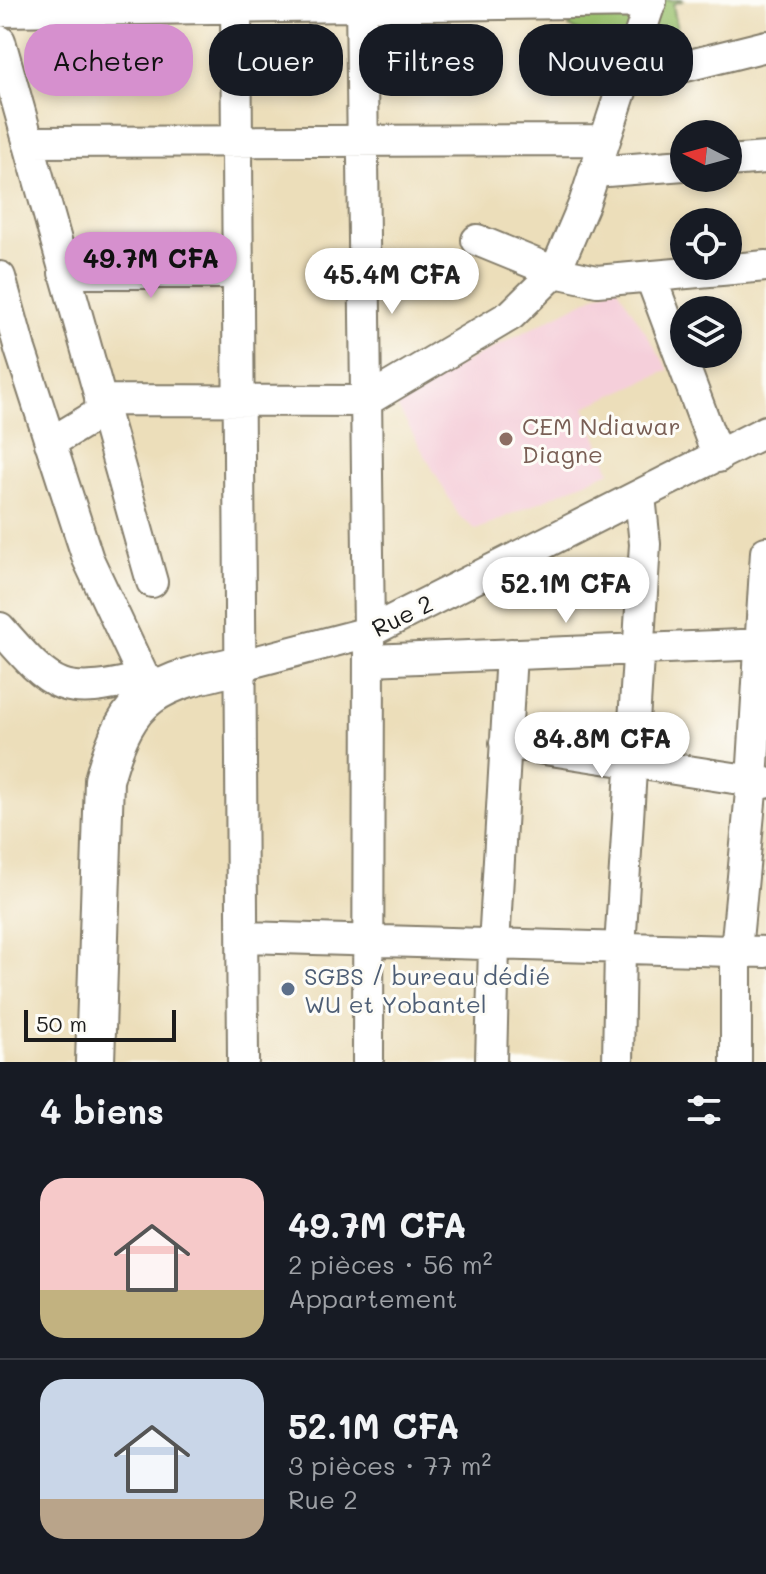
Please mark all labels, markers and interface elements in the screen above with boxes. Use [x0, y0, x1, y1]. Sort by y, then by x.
chip: Acheter [24, 24, 193, 96]
chip: Louer [209, 24, 343, 96]
chip: Filtres [359, 24, 503, 96]
chip: Nouveau [519, 24, 693, 96]
north arrow [670, 120, 742, 192]
map controls [670, 120, 742, 368]
button: locate [670, 208, 742, 280]
pin: 49.7M CFA [59, 232, 243, 300]
text: 49.7M CFA [83, 241, 219, 275]
pin: 45.4M CFA [300, 248, 484, 316]
text: 45.4M CFA [323, 257, 461, 291]
button: layers [670, 296, 742, 368]
place label: CEM Ndiawar Diagne [522, 410, 681, 469]
marker: CEM Ndiawar Diagne [497, 430, 515, 448]
pin: 52.1M CFA [474, 557, 658, 625]
text: 52.1M CFA [500, 566, 632, 600]
street label: Rue 2 [366, 587, 438, 643]
pin: 84.8M CFA [510, 712, 694, 780]
text: 84.8M CFA [533, 721, 671, 755]
place label: SGBS / bureau dédié WU et Yobantel [304, 960, 550, 1019]
marker: SGBS / bureau dédié WU et Yobantel [279, 980, 297, 998]
scale bar [24, 1006, 176, 1042]
text: 50 m [36, 1009, 87, 1038]
text: 4 biens [40, 1088, 164, 1133]
icon: filters [682, 1088, 726, 1132]
text: 49.7M CFA [288, 1202, 466, 1247]
icon: home [104, 1210, 200, 1306]
text: 2 pièces · 56 m² [288, 1247, 493, 1281]
text: Appartement [288, 1281, 458, 1315]
text: 52.1M CFA [288, 1403, 459, 1448]
icon: home [104, 1411, 200, 1507]
text: 3 pièces · 77 m² [288, 1448, 491, 1482]
text: Rue 2 [288, 1482, 358, 1516]

